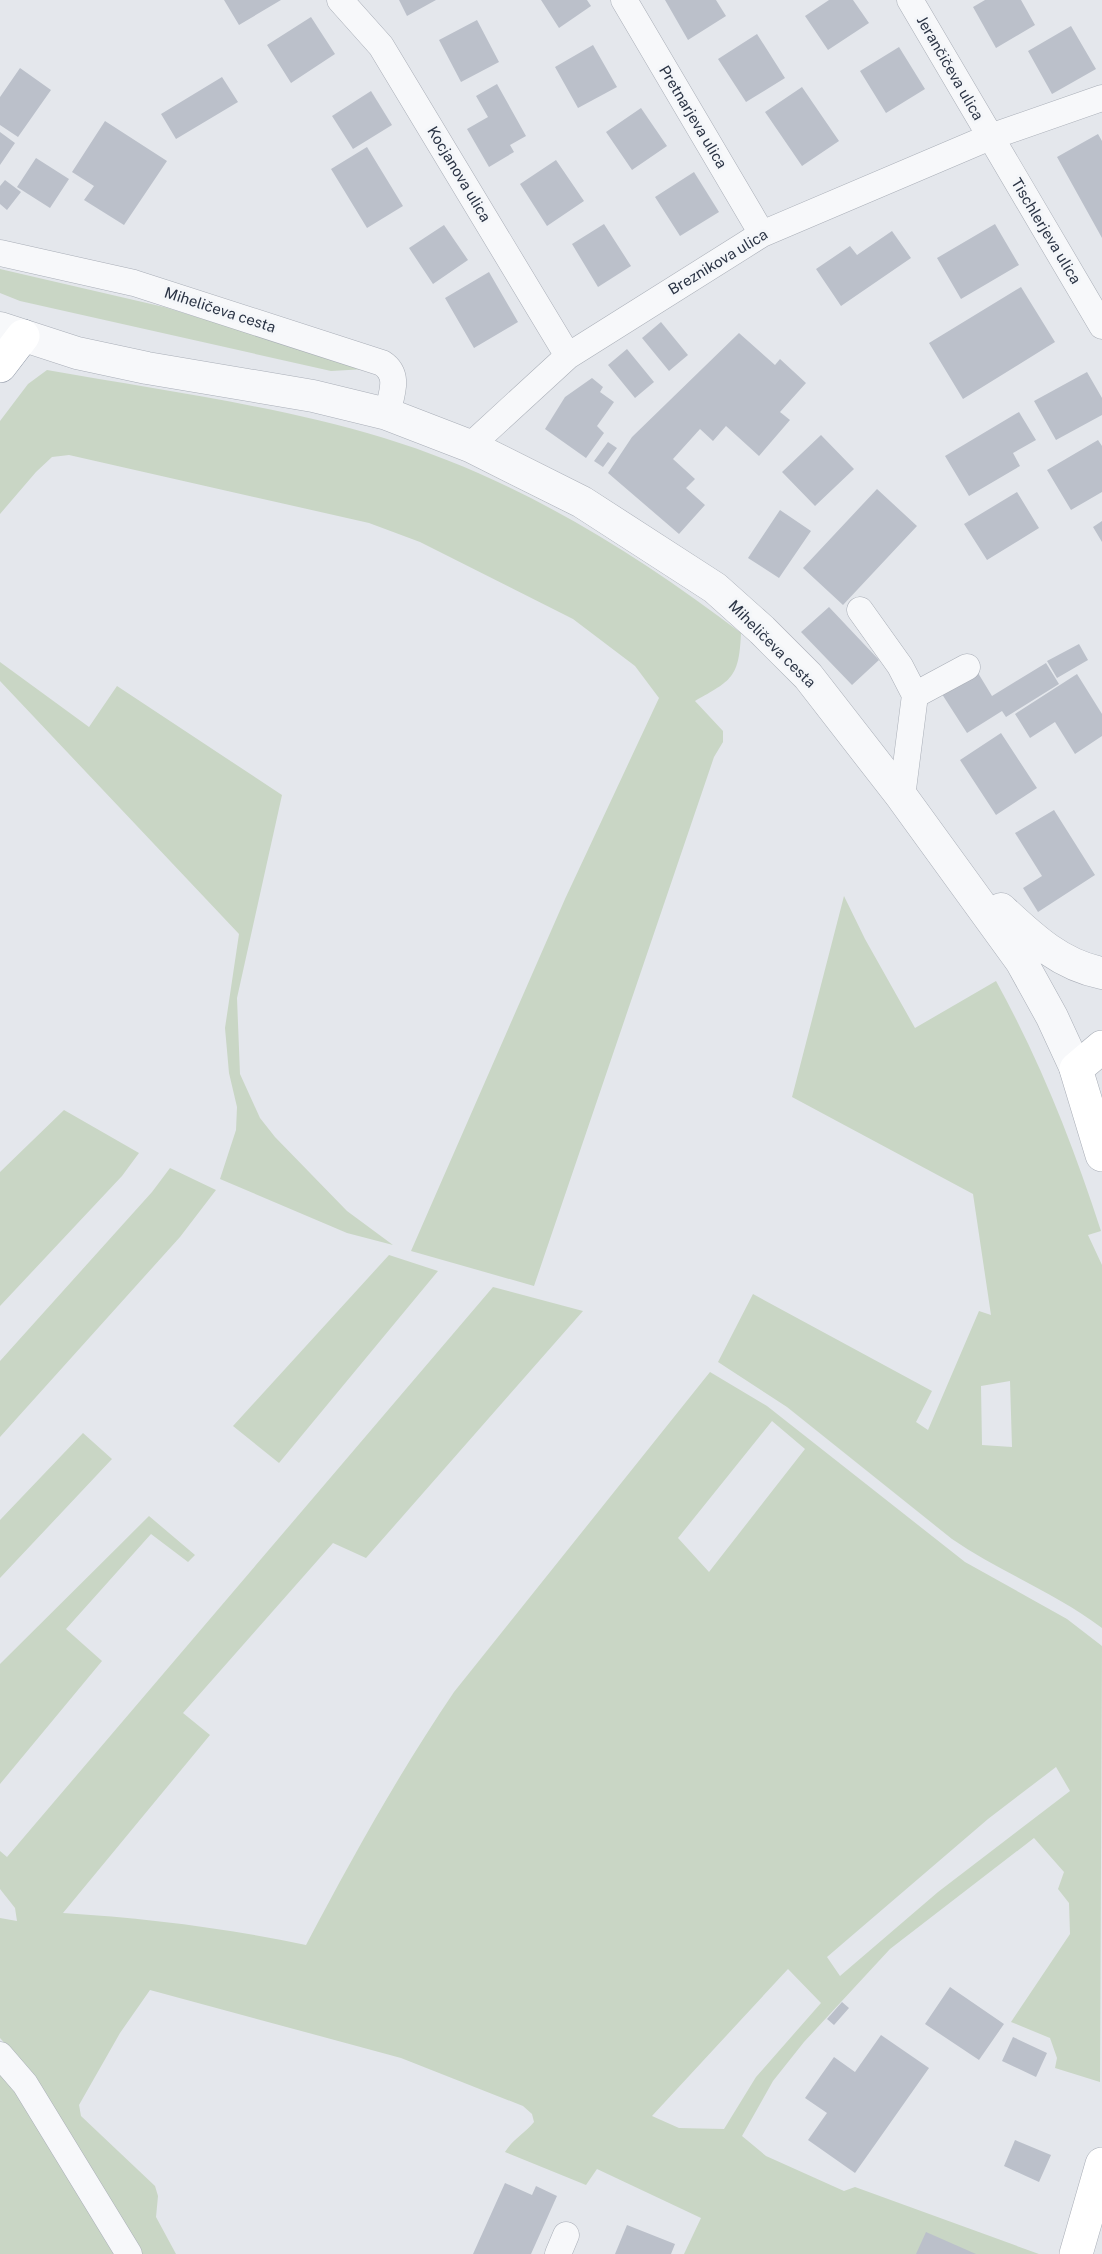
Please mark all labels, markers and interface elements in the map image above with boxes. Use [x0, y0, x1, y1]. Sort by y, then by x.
street label: Jerančičeva ulica [914, 12, 987, 123]
street label: Pretnarjeva ulica [656, 62, 731, 171]
street label: Kocjanova ulica [424, 123, 495, 225]
street label: Tischlerjeva ulica [1008, 175, 1085, 287]
street label: Breznikova ulica [665, 225, 770, 298]
street label: Miheličeva cesta [162, 284, 278, 336]
street label: Miheličeva cesta [725, 597, 819, 691]

